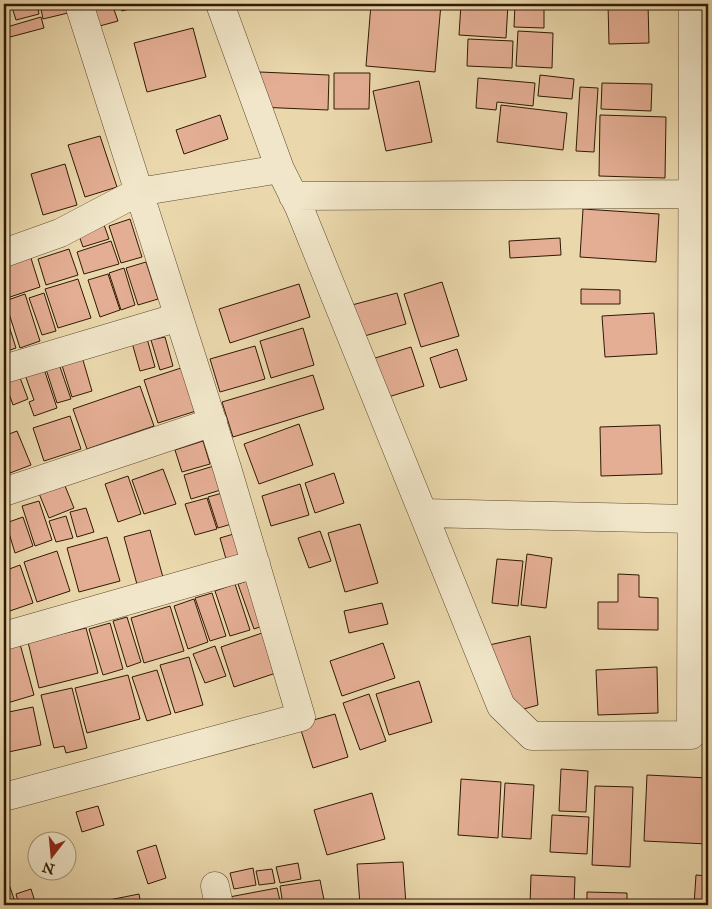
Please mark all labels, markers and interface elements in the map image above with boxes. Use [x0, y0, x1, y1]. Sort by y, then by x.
north arrow [28, 832, 78, 882]
text: N [40, 858, 57, 878]

